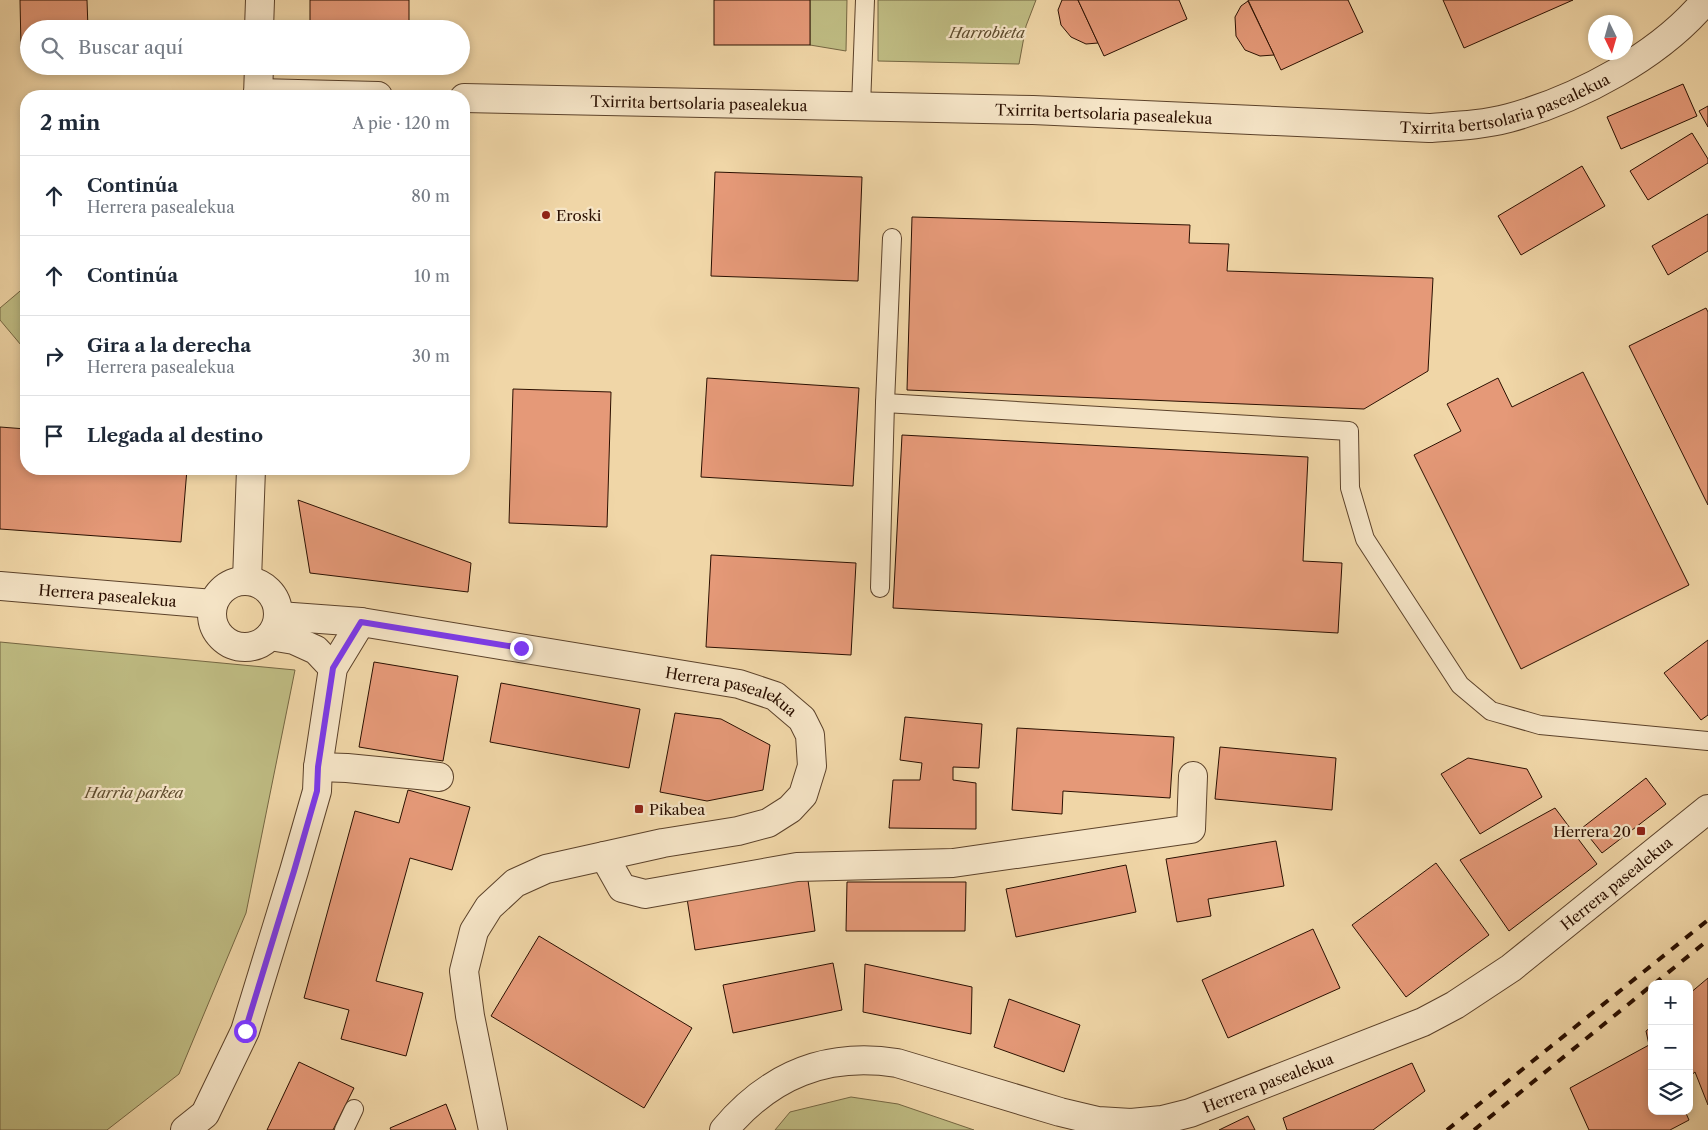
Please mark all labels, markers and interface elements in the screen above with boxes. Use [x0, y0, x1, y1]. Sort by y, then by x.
north arrow [1588, 15, 1633, 60]
search box [20, 20, 470, 75]
park label: Harrobieta [948, 23, 1025, 42]
icon: search [38, 34, 66, 62]
text: Buscar aquí [78, 36, 183, 59]
street label: Txirrita bertsolaria pasealekua [1399, 69, 1613, 138]
street label: Txirrita bertsolaria pasealekua [590, 91, 808, 115]
street label: Txirrita bertsolaria pasealekua [995, 100, 1213, 128]
text: 2 min [40, 110, 100, 135]
text: A pie · 120 m [353, 113, 450, 133]
text: Continúa [87, 174, 178, 197]
icon: ahead [40, 182, 68, 210]
text: 80 m [411, 186, 450, 206]
text: Herrera pasealekua [87, 197, 235, 217]
place label: Eroski [556, 206, 602, 225]
marker: Eroski [540, 209, 552, 221]
icon: ahead [40, 262, 68, 290]
text: Continúa [87, 264, 178, 287]
text: 10 m [414, 266, 450, 286]
text: Gira a la derecha [87, 334, 251, 357]
icon: right [40, 342, 68, 370]
text: 30 m [412, 346, 450, 366]
text: Herrera pasealekua [87, 357, 235, 377]
icon: arrive [40, 422, 68, 450]
text: Llegada al destino [87, 424, 263, 447]
street label: Herrera pasealekua [38, 580, 178, 610]
route end [510, 637, 533, 660]
street label: Herrera pasealekua [664, 663, 801, 720]
park label: Harria parkea [83, 783, 184, 802]
place label: Pikabea [649, 800, 705, 819]
marker: Pikabea [633, 803, 645, 815]
place label: Herrera 20 [1553, 822, 1631, 841]
marker: Herrera 20 [1635, 825, 1647, 837]
street label: Herrera pasealekua [1556, 832, 1676, 934]
map controls [1648, 980, 1693, 1115]
button: + [1648, 980, 1693, 1025]
route start [234, 1020, 257, 1043]
button: − [1648, 1025, 1693, 1070]
street label: Herrera pasealekua [1200, 1049, 1336, 1117]
button: layers [1648, 1070, 1693, 1115]

